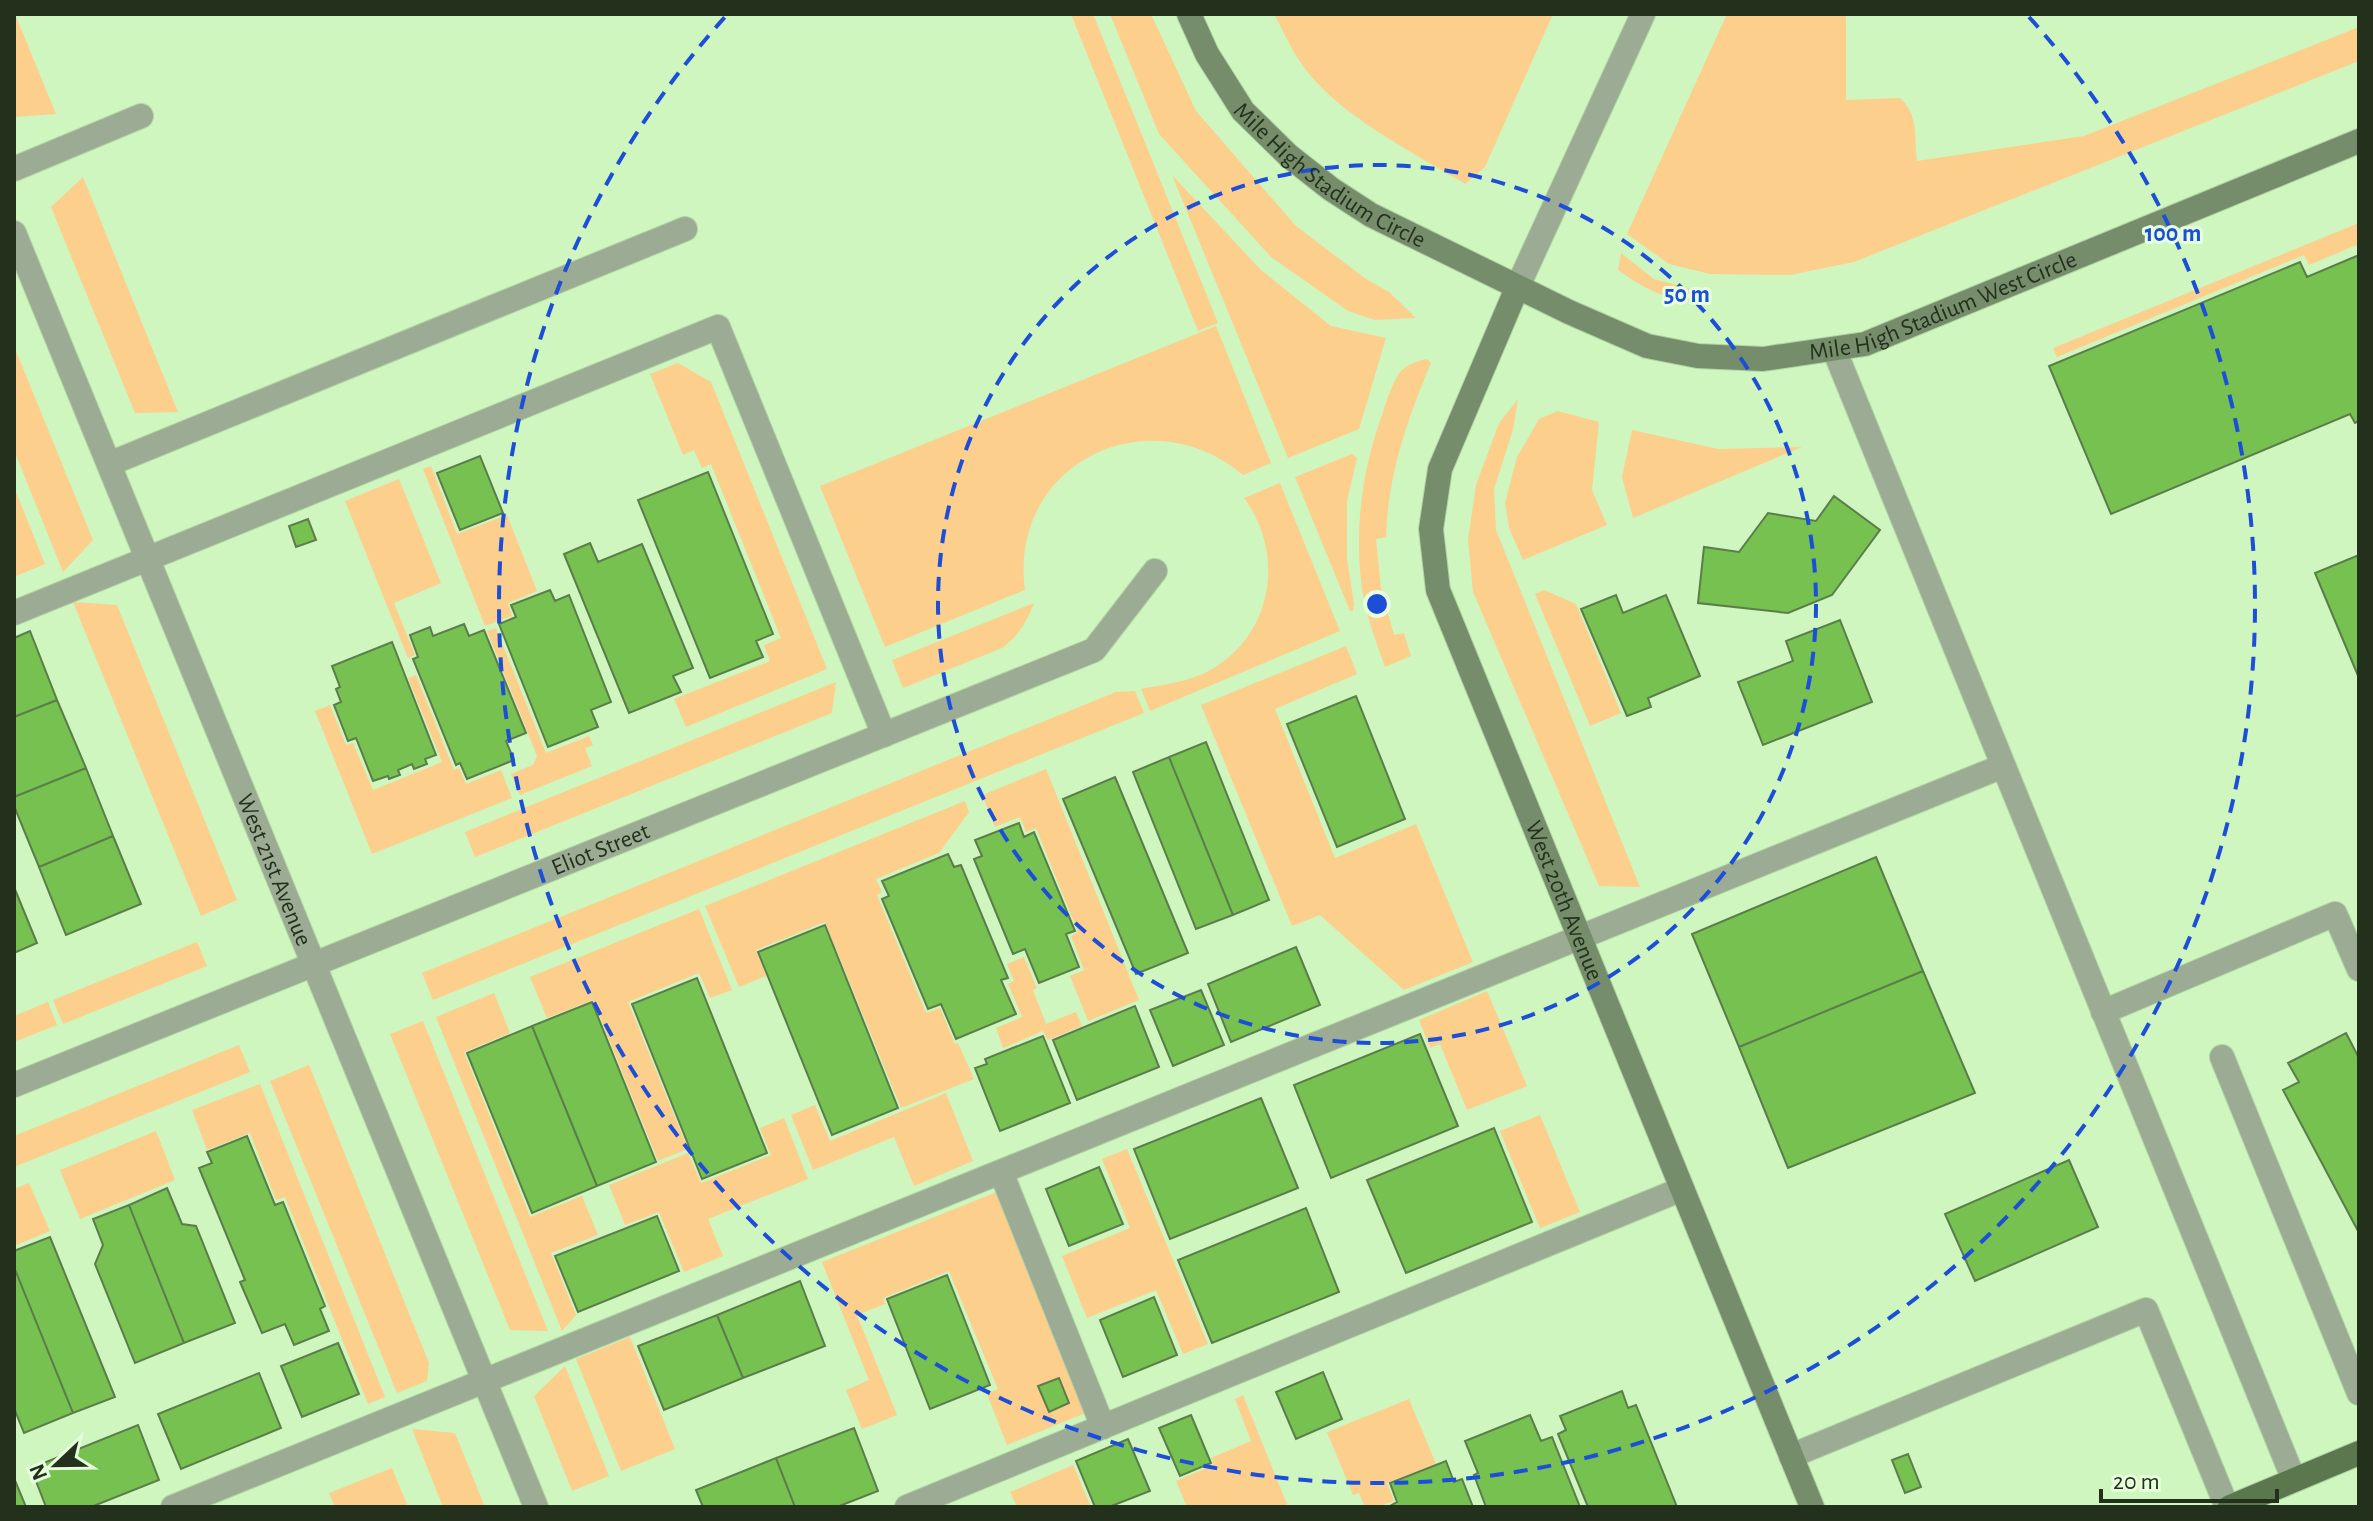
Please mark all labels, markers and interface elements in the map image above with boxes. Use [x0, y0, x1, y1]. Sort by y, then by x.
street label: Mile High Stadium Circle [1229, 98, 1429, 253]
text: 100 m [2145, 222, 2201, 246]
street label: Mile High Stadium West Circle [1808, 247, 2080, 365]
text: 50 m [1664, 283, 1710, 307]
centre of rings [1363, 590, 1391, 618]
street label: West 21st Avenue [232, 791, 316, 949]
street label: West 20th Avenue [1521, 818, 1607, 984]
street label: Eliot Street [548, 819, 653, 880]
north arrow [16, 1425, 96, 1505]
scale bar [2101, 1453, 2277, 1503]
text: N [25, 1461, 51, 1483]
text: 20 m [2113, 1470, 2160, 1494]

